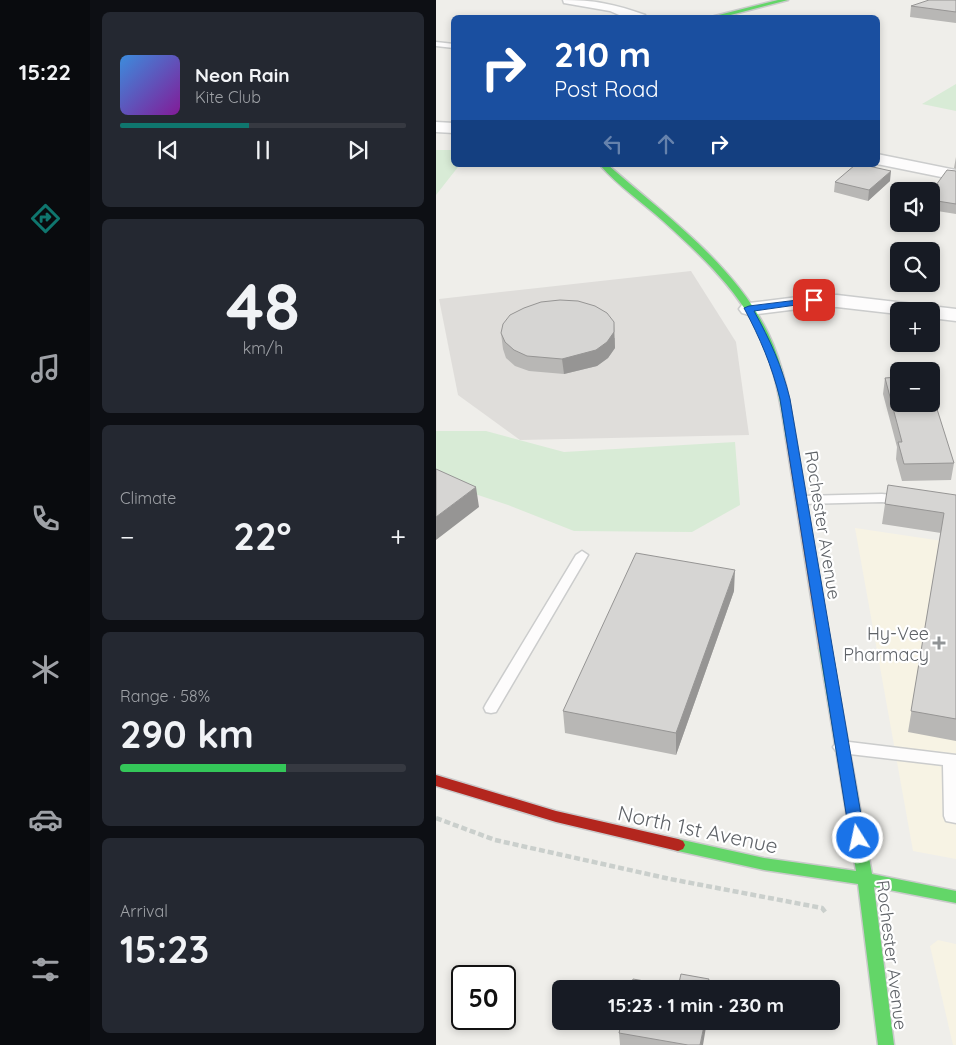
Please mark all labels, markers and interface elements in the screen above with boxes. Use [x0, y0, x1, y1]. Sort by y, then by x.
text: 210 m [554, 32, 651, 76]
icon: right [471, 35, 536, 100]
text: 15:22 [19, 58, 71, 86]
text: Neon Rain [195, 63, 290, 87]
text: Post Road [554, 75, 659, 103]
text: Kite Club [195, 87, 261, 107]
icon: left [599, 130, 627, 158]
icon: ahead [652, 130, 680, 158]
icon: right [705, 130, 733, 158]
icon: previous [154, 136, 182, 164]
icon: pause [249, 136, 277, 164]
icon: next [344, 136, 372, 164]
map controls [890, 182, 940, 412]
button: sound [890, 182, 940, 232]
icon: directions [28, 201, 63, 236]
button: search [890, 242, 940, 292]
text: 48 [226, 265, 300, 346]
pin [793, 279, 835, 321]
icon: arrive [800, 286, 828, 314]
button: + [890, 302, 940, 352]
text: km/h [243, 338, 283, 358]
icon: music [28, 351, 63, 386]
button: − [890, 362, 940, 412]
street label: Rochester Avenue [800, 449, 846, 601]
text: Climate [120, 488, 176, 508]
icon: phone [28, 501, 63, 536]
text: 22° [233, 512, 291, 560]
text: − [120, 519, 135, 554]
text: + [390, 519, 406, 554]
place label: Hy-Vee Pharmacy [843, 622, 929, 666]
marker: Hy-Vee Pharmacy [933, 637, 945, 649]
icon: climate [28, 652, 63, 687]
text: Range · 58% [120, 686, 210, 706]
text: 290 km [120, 710, 254, 758]
street label: North 1st Avenue [616, 799, 780, 859]
icon: car [28, 802, 63, 837]
position arrow [831, 811, 883, 863]
street label: Rochester Avenue [871, 879, 913, 1031]
text: Arrival [120, 901, 168, 921]
text: 15:23 [120, 925, 209, 973]
icon: filters [28, 952, 63, 987]
speed limit sign: 50 [451, 965, 516, 1030]
text: 15:23 · 1 min · 230 m [608, 993, 784, 1017]

